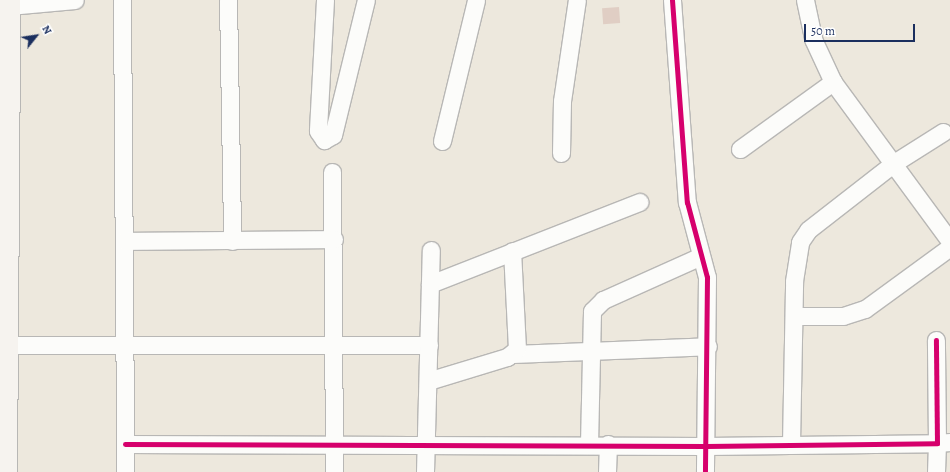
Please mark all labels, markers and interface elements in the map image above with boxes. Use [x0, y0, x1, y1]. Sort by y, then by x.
north arrow [16, 16, 56, 56]
scale bar [806, 16, 917, 42]
text: N [38, 23, 55, 37]
text: 50 m [811, 23, 835, 39]

